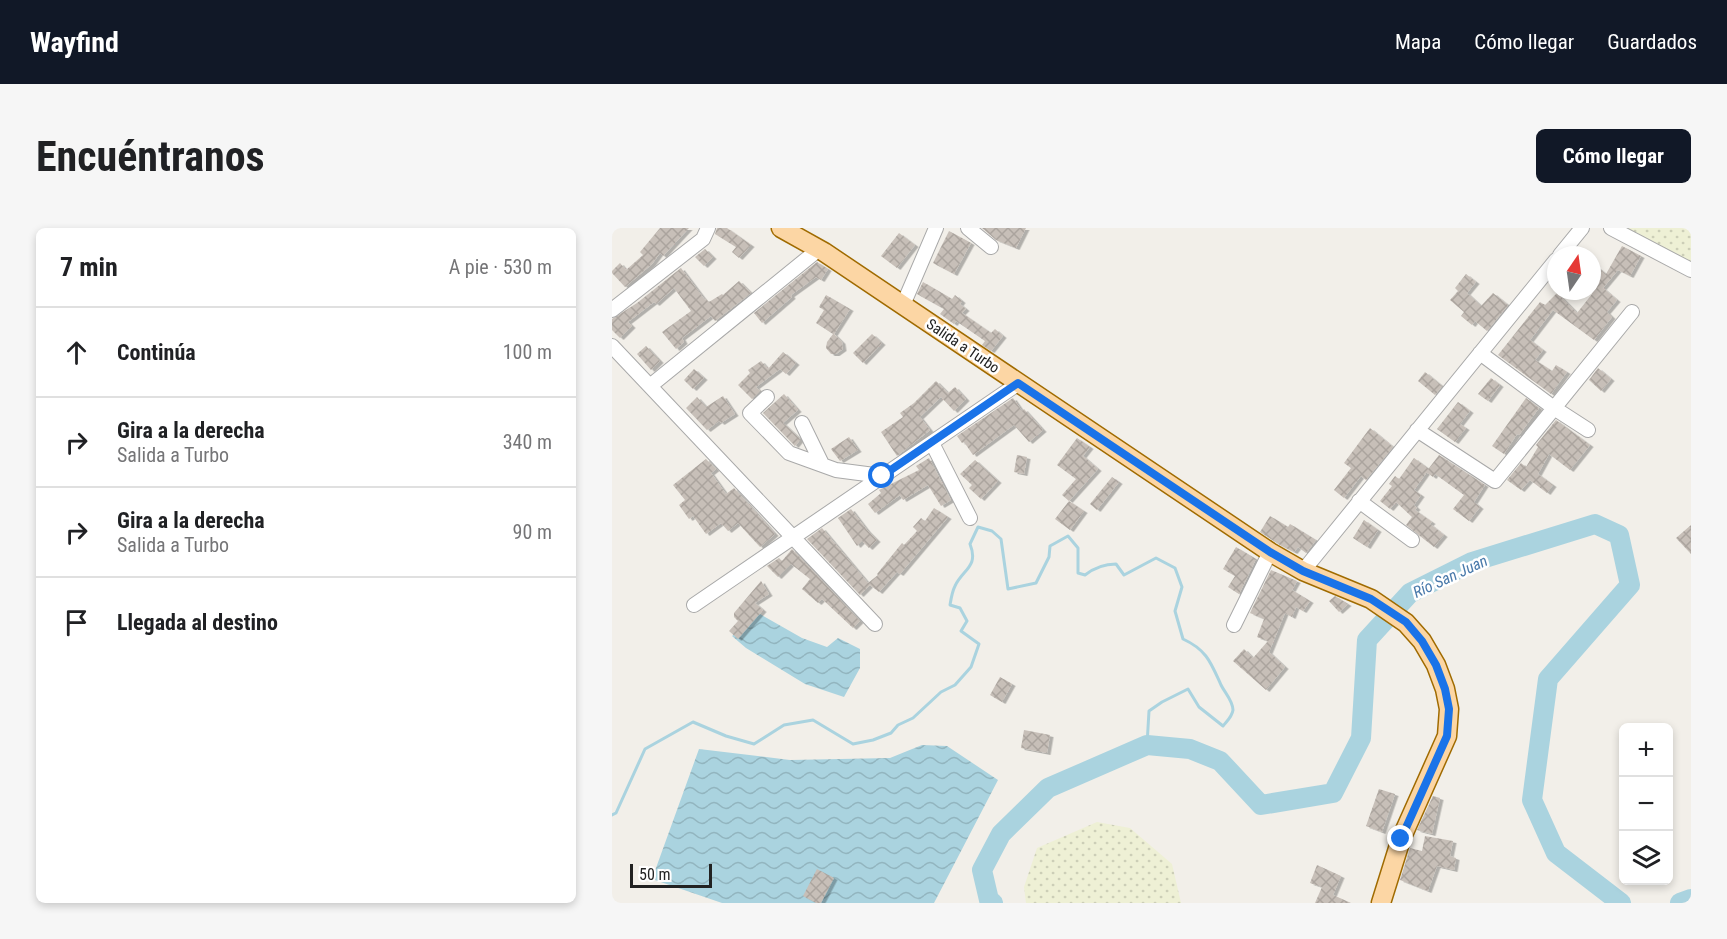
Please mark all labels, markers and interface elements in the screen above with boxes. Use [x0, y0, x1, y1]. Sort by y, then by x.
text: Wayfind [30, 26, 119, 59]
text: Mapa [1395, 30, 1441, 54]
text: Cómo llegar [1474, 30, 1574, 54]
text: Guardados [1607, 30, 1697, 54]
button: Cómo llegar [1536, 129, 1691, 183]
text: Encuéntranos [36, 132, 265, 181]
north arrow [1547, 246, 1601, 300]
text: 7 min [60, 252, 118, 282]
text: A pie · 530 m [449, 255, 552, 279]
street label: Salida a Turbo [923, 315, 1003, 377]
icon: ahead [60, 336, 93, 369]
text: Continúa [117, 340, 196, 365]
text: 100 m [503, 340, 552, 364]
text: Gira a la derecha [117, 418, 265, 443]
icon: right [60, 426, 93, 459]
text: 340 m [503, 430, 552, 454]
text: Salida a Turbo [117, 443, 229, 467]
route start [868, 462, 894, 488]
text: Gira a la derecha [117, 508, 265, 533]
icon: right [60, 516, 93, 549]
text: 90 m [513, 520, 552, 544]
text: Salida a Turbo [117, 533, 229, 557]
water label: Río San Juan [1410, 551, 1490, 602]
icon: arrive [60, 606, 93, 639]
text: Llegada al destino [117, 610, 278, 635]
map controls [1619, 723, 1673, 885]
button: + [1619, 723, 1673, 777]
button: − [1619, 777, 1673, 831]
route end [1387, 825, 1413, 851]
button: layers [1619, 831, 1673, 885]
scale bar [630, 861, 712, 888]
text: 50 m [639, 865, 671, 884]

